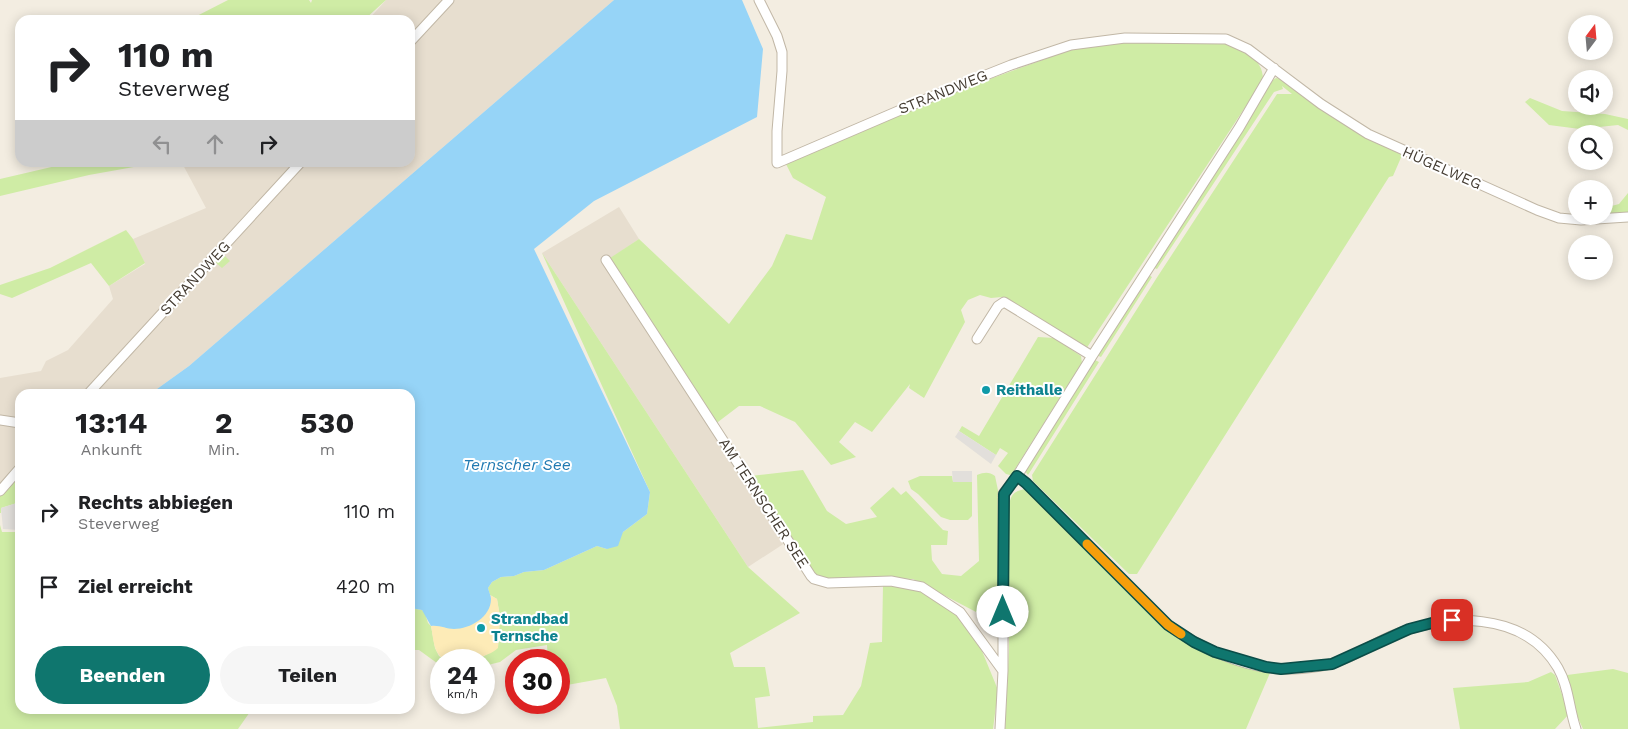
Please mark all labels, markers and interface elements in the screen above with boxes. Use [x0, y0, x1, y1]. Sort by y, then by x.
north arrow [1568, 15, 1612, 60]
map controls [1568, 15, 1613, 280]
text: 110 m [118, 34, 214, 76]
icon: right [35, 35, 100, 100]
street label: STRANDWEG [896, 66, 990, 118]
button: sound [1568, 70, 1613, 115]
text: Steverweg [118, 76, 229, 101]
button: search [1568, 125, 1613, 170]
icon: left [148, 130, 176, 158]
icon: ahead [201, 130, 229, 158]
icon: right [254, 130, 282, 158]
street label: HÜGELWEG [1400, 143, 1484, 193]
button: + [1568, 180, 1613, 225]
button: − [1568, 235, 1613, 280]
street label: STRANDWEG [156, 237, 234, 319]
place label: Reithalle [996, 381, 1063, 399]
marker: Reithalle [980, 384, 992, 396]
text: 13:14 [75, 405, 147, 440]
text: 2 [215, 405, 233, 440]
text: 530 [300, 405, 355, 440]
street label: AM TERNSCHER SEE [715, 435, 813, 571]
text: Ankunft [81, 440, 142, 459]
text: Min. [208, 440, 240, 459]
text: m [320, 440, 335, 459]
water label: Ternscher See [463, 455, 571, 474]
text: Rechts abbiegen [78, 491, 233, 514]
icon: right [35, 498, 63, 526]
text: 110 m [344, 500, 395, 523]
text: Steverweg [78, 514, 159, 533]
icon: arrive [35, 573, 63, 601]
text: Ziel erreicht [78, 575, 193, 598]
text: 420 m [336, 575, 395, 598]
position arrow [976, 585, 1028, 637]
pin [1431, 599, 1473, 641]
icon: arrive [1438, 606, 1466, 634]
place label: Strandbad Ternsche [491, 610, 568, 645]
marker: Strandbad Ternsche [475, 622, 487, 634]
button: Beenden [35, 646, 210, 704]
button: Teilen [220, 646, 395, 704]
speed limit sign: 30 [505, 649, 570, 714]
text: 24 [447, 661, 478, 690]
text: km/h [447, 687, 478, 701]

